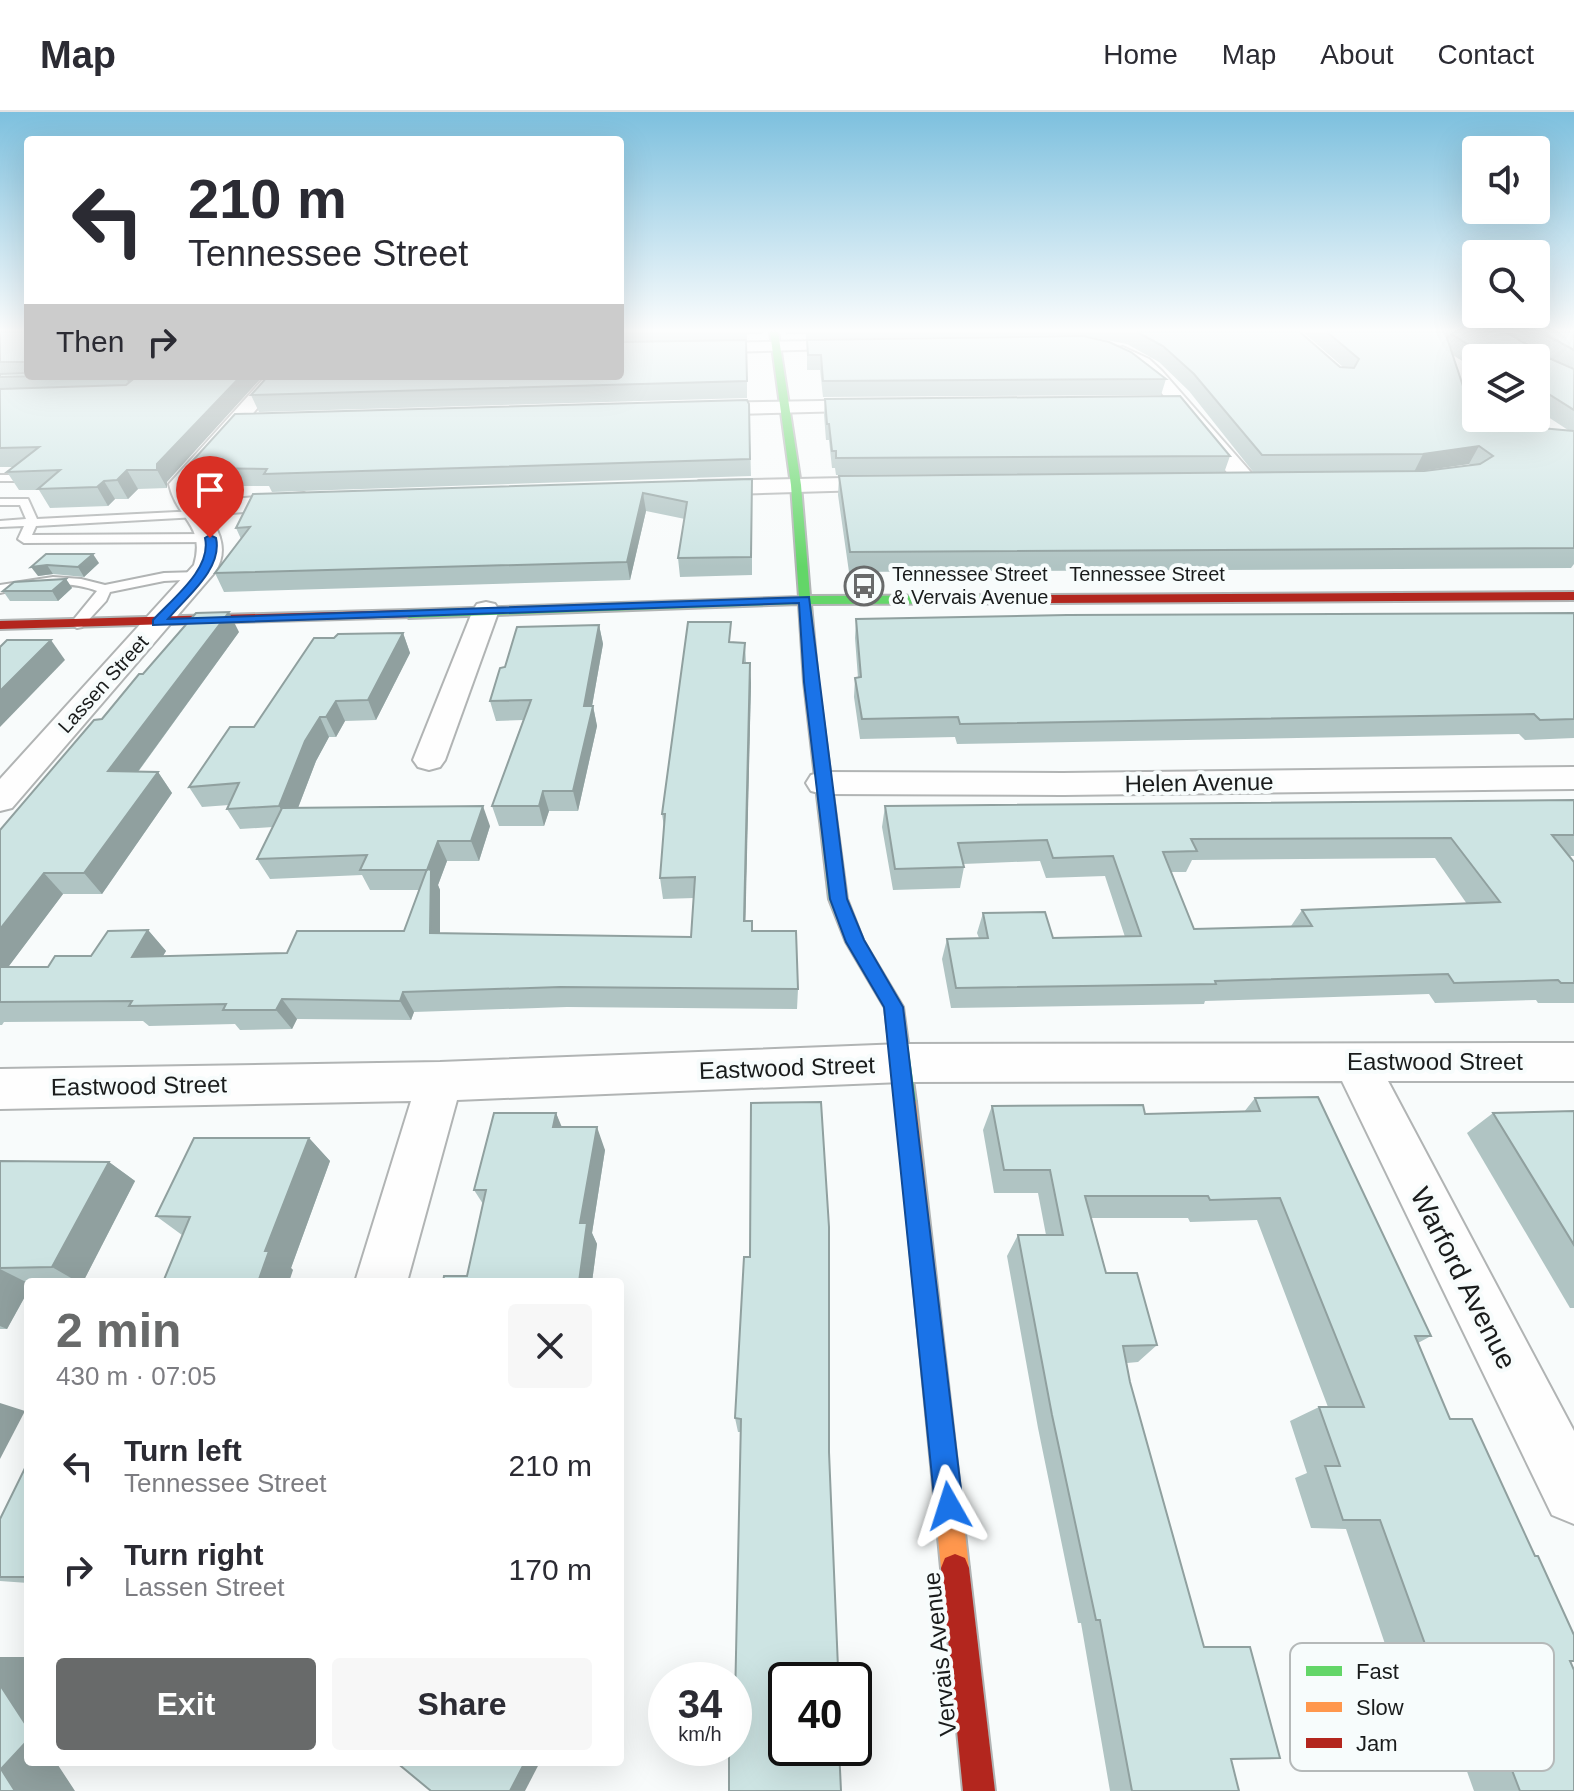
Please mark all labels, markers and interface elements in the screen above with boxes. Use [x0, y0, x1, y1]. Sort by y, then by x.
text: Map [40, 34, 116, 76]
text: Home [1103, 39, 1178, 70]
text: Map [1222, 39, 1276, 70]
text: About [1320, 39, 1394, 70]
text: Contact [1438, 39, 1534, 70]
map controls [1462, 136, 1550, 432]
button: sound [1462, 136, 1550, 224]
text: 210 m [188, 167, 347, 230]
icon: left [56, 168, 160, 272]
text: Tennessee Street [188, 233, 468, 274]
button: search [1462, 240, 1550, 328]
icon: right [140, 320, 184, 364]
text: Then [56, 325, 124, 358]
button: layers [1462, 344, 1550, 432]
pin [176, 456, 244, 538]
icon: arrive [188, 468, 232, 512]
place label: Tennessee Street & Vervais Avenue [892, 563, 1048, 608]
street label: Tennessee Street [1069, 563, 1225, 585]
bus stop icon: Tennessee Street & Vervais Avenue [843, 565, 885, 607]
street label: Lassen Street [54, 630, 153, 737]
street label: Helen Avenue [1124, 768, 1274, 797]
street label: Eastwood Street [1347, 1048, 1523, 1075]
street label: Eastwood Street [699, 1051, 876, 1084]
street label: Eastwood Street [51, 1070, 228, 1101]
street label: Warford Avenue [1405, 1182, 1523, 1374]
text: 2 min [56, 1304, 181, 1357]
button: close [508, 1304, 592, 1388]
text: 430 m · 07:05 [56, 1361, 216, 1391]
text: Turn left [124, 1434, 242, 1467]
icon: left [56, 1444, 100, 1488]
text: 210 m [509, 1449, 592, 1482]
position arrow [907, 1464, 991, 1548]
text: Tennessee Street [124, 1468, 326, 1498]
text: Turn right [124, 1538, 263, 1571]
icon: right [56, 1548, 100, 1592]
text: 170 m [509, 1553, 592, 1586]
street label: Vervais Avenue [917, 1571, 962, 1738]
text: Lassen Street [124, 1572, 284, 1602]
legend [1290, 1643, 1554, 1771]
button: Exit [56, 1658, 316, 1750]
button: Share [332, 1658, 592, 1750]
text: Fast [1356, 1659, 1399, 1684]
speed limit sign: 40 [768, 1662, 872, 1766]
text: 34 [678, 1682, 722, 1726]
text: Slow [1356, 1695, 1404, 1720]
text: km/h [678, 1723, 722, 1745]
text: Jam [1356, 1731, 1398, 1756]

